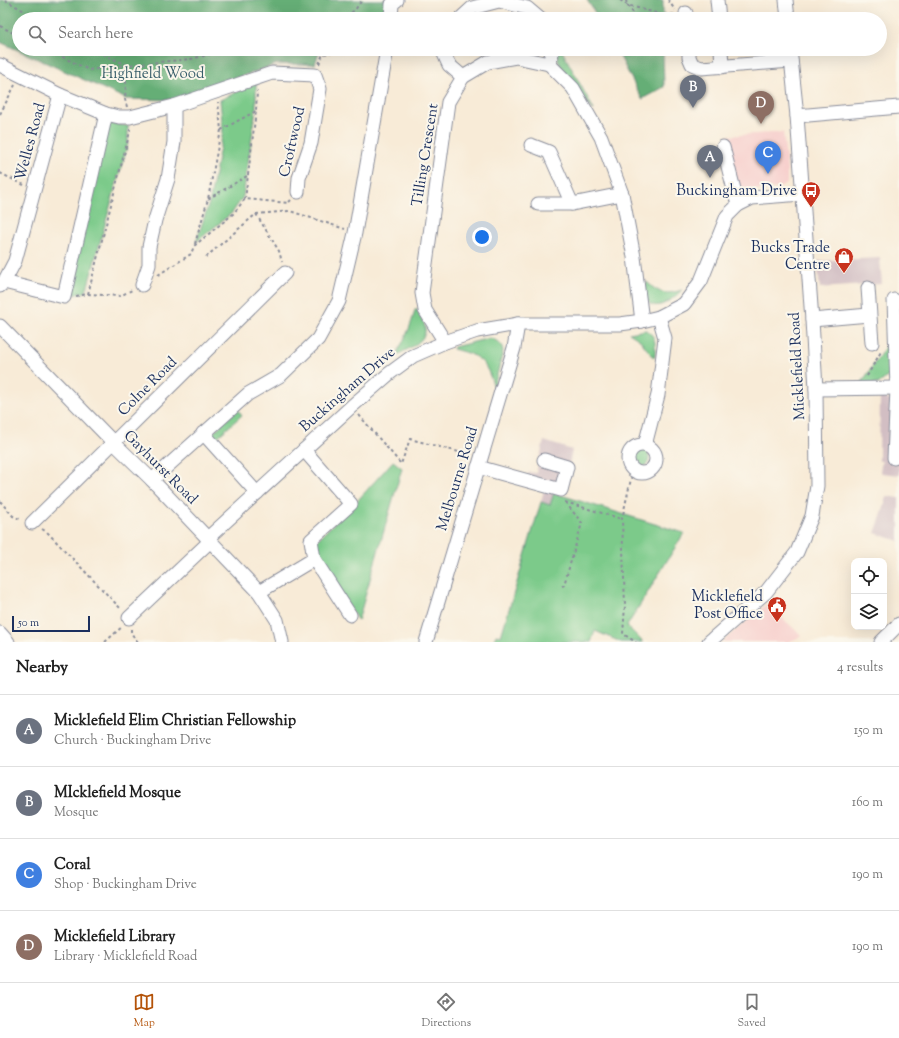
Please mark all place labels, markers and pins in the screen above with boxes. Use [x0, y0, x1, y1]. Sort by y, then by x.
pin: B [680, 75, 706, 108]
pin: D [748, 91, 774, 124]
pin: C [755, 141, 781, 174]
pin: A [697, 145, 723, 178]
bus stop icon: Buckingham Drive [800, 180, 822, 208]
place label: Buckingham Drive [676, 181, 797, 202]
place label: Bucks Trade Centre [751, 238, 830, 276]
shop icon: Bucks Trade Centre [833, 246, 855, 274]
place label: Micklefield Post Office [692, 587, 764, 625]
public building icon: Micklefield Post Office [766, 595, 788, 623]

